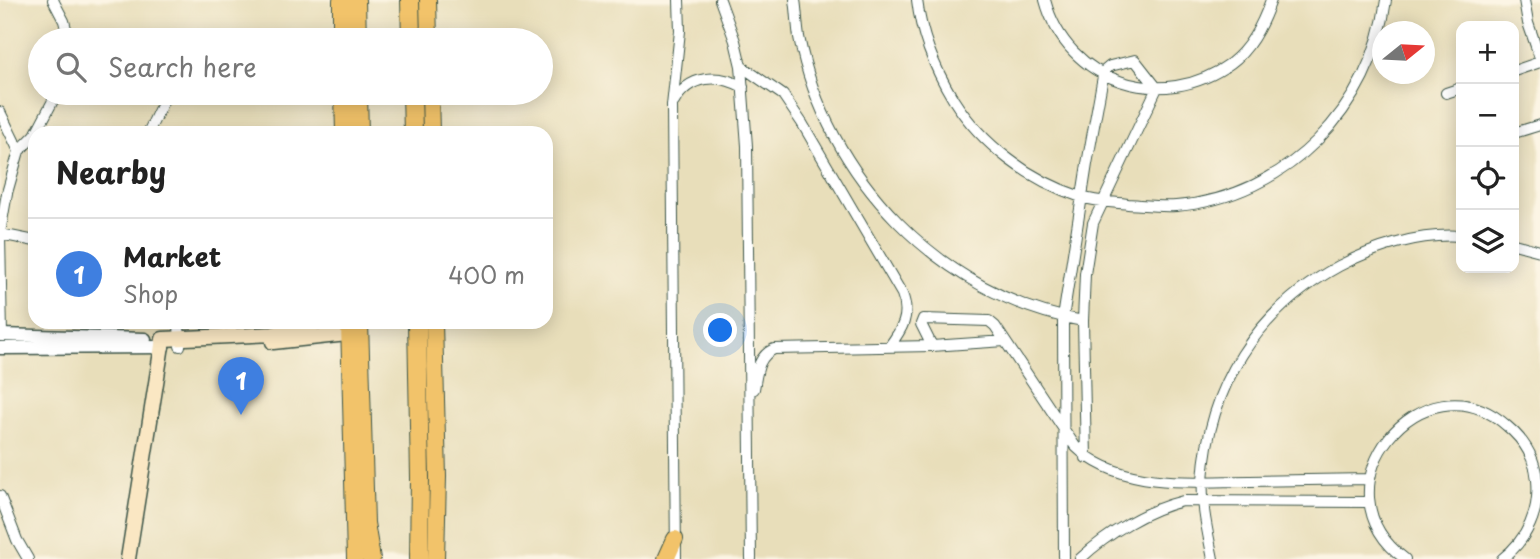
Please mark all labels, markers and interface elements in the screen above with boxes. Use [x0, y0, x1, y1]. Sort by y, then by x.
north arrow [1372, 21, 1435, 84]
map controls [1456, 21, 1519, 273]
button: + [1456, 21, 1519, 84]
search box [28, 28, 553, 105]
text: Search here [108, 47, 257, 86]
icon: search [52, 48, 90, 86]
button: − [1456, 84, 1519, 147]
button: locate [1456, 147, 1519, 210]
text: Nearby [56, 149, 166, 194]
button: layers [1456, 210, 1519, 273]
text: Market [123, 237, 221, 276]
text: 1 [74, 257, 85, 292]
text: 400 m [448, 257, 525, 292]
text: Shop [123, 276, 178, 311]
your location [703, 313, 737, 347]
pin: 1 [218, 357, 264, 415]

